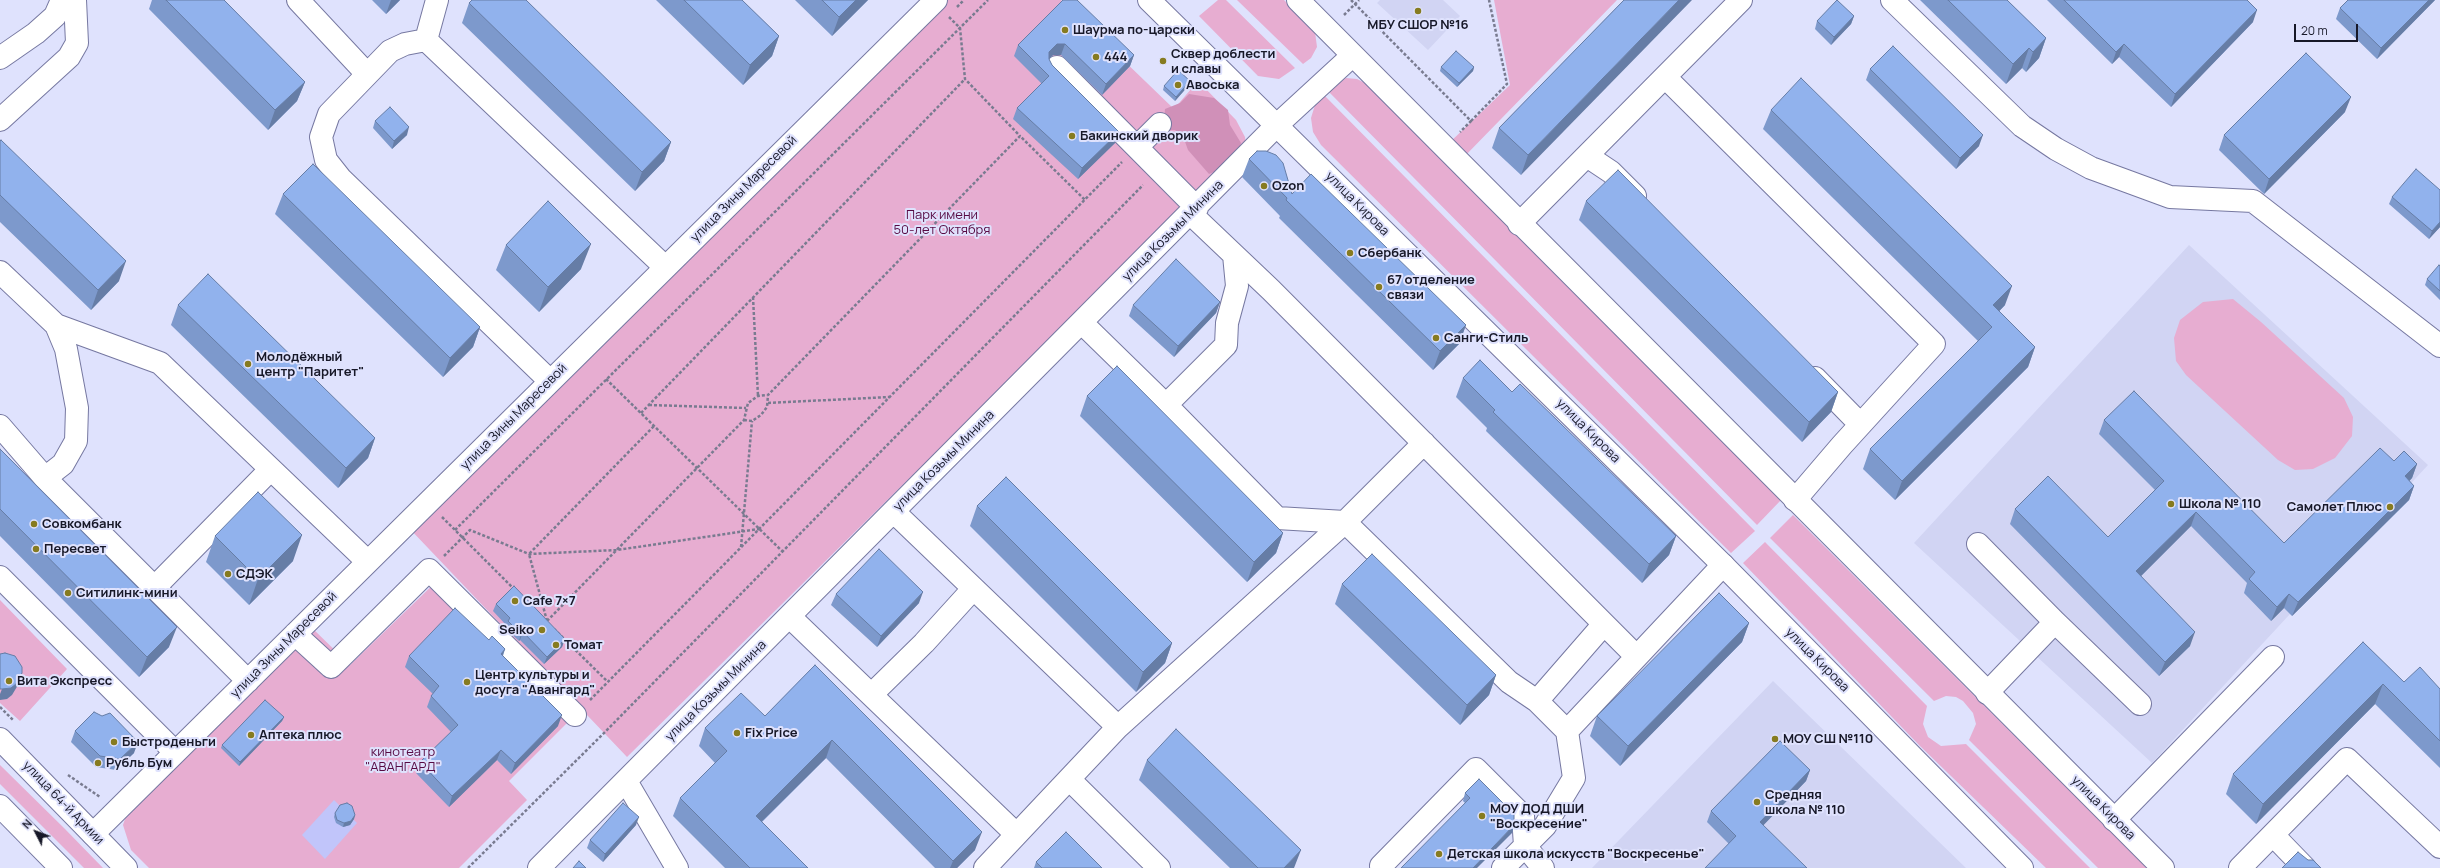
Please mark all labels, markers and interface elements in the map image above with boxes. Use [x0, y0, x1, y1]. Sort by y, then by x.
marker: МБУ СШОР №16 [1413, 6, 1423, 16]
scale bar [2296, 16, 2360, 42]
place label: МБУ СШОР №16 [1367, 17, 1469, 33]
place label: Шаурма по-царски [1073, 22, 1195, 38]
text: 20 m [2301, 22, 2328, 39]
marker: Шаурма по-царски [1060, 25, 1070, 35]
place label: Сквер доблести и славы [1171, 46, 1275, 77]
place label: 444 [1104, 49, 1127, 65]
marker: 444 [1091, 52, 1101, 62]
marker: Сквер доблести и славы [1158, 56, 1168, 66]
place label: Авоська [1186, 77, 1239, 93]
marker: Авоська [1173, 80, 1183, 90]
place label: Бакинский дворик [1080, 128, 1198, 144]
marker: Бакинский дворик [1067, 131, 1077, 141]
street label: улица Зины Маресевой [688, 133, 800, 245]
street label: улица Кирова [1322, 169, 1392, 239]
street label: улица Козьмы Минина [1119, 177, 1227, 285]
place label: Ozon [1272, 178, 1304, 194]
marker: Ozon [1259, 181, 1269, 191]
park label: Парк имени 50-лет Октября [894, 207, 990, 238]
place label: Сбербанк [1358, 245, 1422, 261]
marker: Сбербанк [1345, 248, 1355, 258]
place label: 67 отделение связи [1387, 272, 1475, 303]
marker: 67 отделение связи [1374, 282, 1384, 292]
place label: Санги-Стиль [1444, 330, 1528, 346]
marker: Санги-Стиль [1431, 333, 1441, 343]
place label: Молодёжный центр "Паритет" [256, 349, 364, 380]
marker: Молодёжный центр "Паритет" [243, 359, 253, 369]
street label: улица Зины Маресевой [458, 361, 570, 473]
street label: улица Кирова [1553, 396, 1623, 466]
street label: улица Козьмы Минина [890, 407, 998, 515]
place label: Школа № 110 [2179, 496, 2261, 512]
marker: Школа № 110 [2166, 499, 2176, 509]
place label: Самолет Плюс [2287, 499, 2382, 515]
marker: Самолет Плюс [2385, 502, 2395, 512]
place label: Совкомбанк [42, 516, 122, 532]
marker: Совкомбанк [29, 519, 39, 529]
place label: Пересвет [44, 541, 106, 557]
marker: Пересвет [31, 544, 41, 554]
place label: СДЭК [236, 566, 273, 582]
marker: СДЭК [223, 569, 233, 579]
place label: Ситилинк-мини [76, 585, 178, 601]
marker: Ситилинк-мини [63, 588, 73, 598]
street label: улица Зины Маресевой [228, 589, 340, 701]
place label: Cafe 7×7 [523, 593, 576, 609]
marker: Cafe 7×7 [510, 596, 520, 606]
place label: Seiko [499, 622, 534, 638]
marker: Seiko [537, 625, 547, 635]
street label: улица Кирова [1782, 625, 1852, 695]
place label: Томат [564, 637, 603, 653]
street label: улица Козьмы Минина [662, 637, 770, 745]
marker: Томат [551, 640, 561, 650]
place label: Центр культуры и досуга "Авангард" [475, 667, 595, 698]
place label: Вита Экспресс [17, 673, 112, 689]
marker: Вита Экспресс [4, 676, 14, 686]
marker: Центр культуры и досуга "Авангард" [462, 677, 472, 687]
place label: Fix Price [745, 725, 798, 741]
place label: Аптека плюс [259, 727, 342, 743]
marker: Fix Price [732, 728, 742, 738]
marker: Аптека плюс [246, 730, 256, 740]
place label: МОУ СШ №110 [1783, 731, 1873, 747]
place label: Быстроденьги [122, 734, 216, 750]
marker: МОУ СШ №110 [1770, 734, 1780, 744]
marker: Быстроденьги [109, 737, 119, 747]
park label: кинотеатр "АВАНГАРД" [365, 744, 441, 775]
place label: Рубль Бум [106, 755, 172, 771]
street label: улица 64-й Армии [19, 758, 107, 848]
marker: Рубль Бум [93, 758, 103, 768]
street label: улица Кирова [2068, 773, 2138, 843]
place label: Средняя школа № 110 [1765, 787, 1845, 818]
marker: Средняя школа № 110 [1752, 797, 1762, 807]
place label: МОУ ДОД ДШИ "Воскресение" [1490, 801, 1588, 832]
marker: МОУ ДОД ДШИ "Воскресение" [1477, 811, 1487, 821]
north arrow [16, 812, 56, 852]
text: N [18, 816, 35, 832]
place label: Детская школа искусств "Воскресенье" [1447, 846, 1705, 862]
marker: Детская школа искусств "Воскресенье" [1434, 849, 1444, 859]

